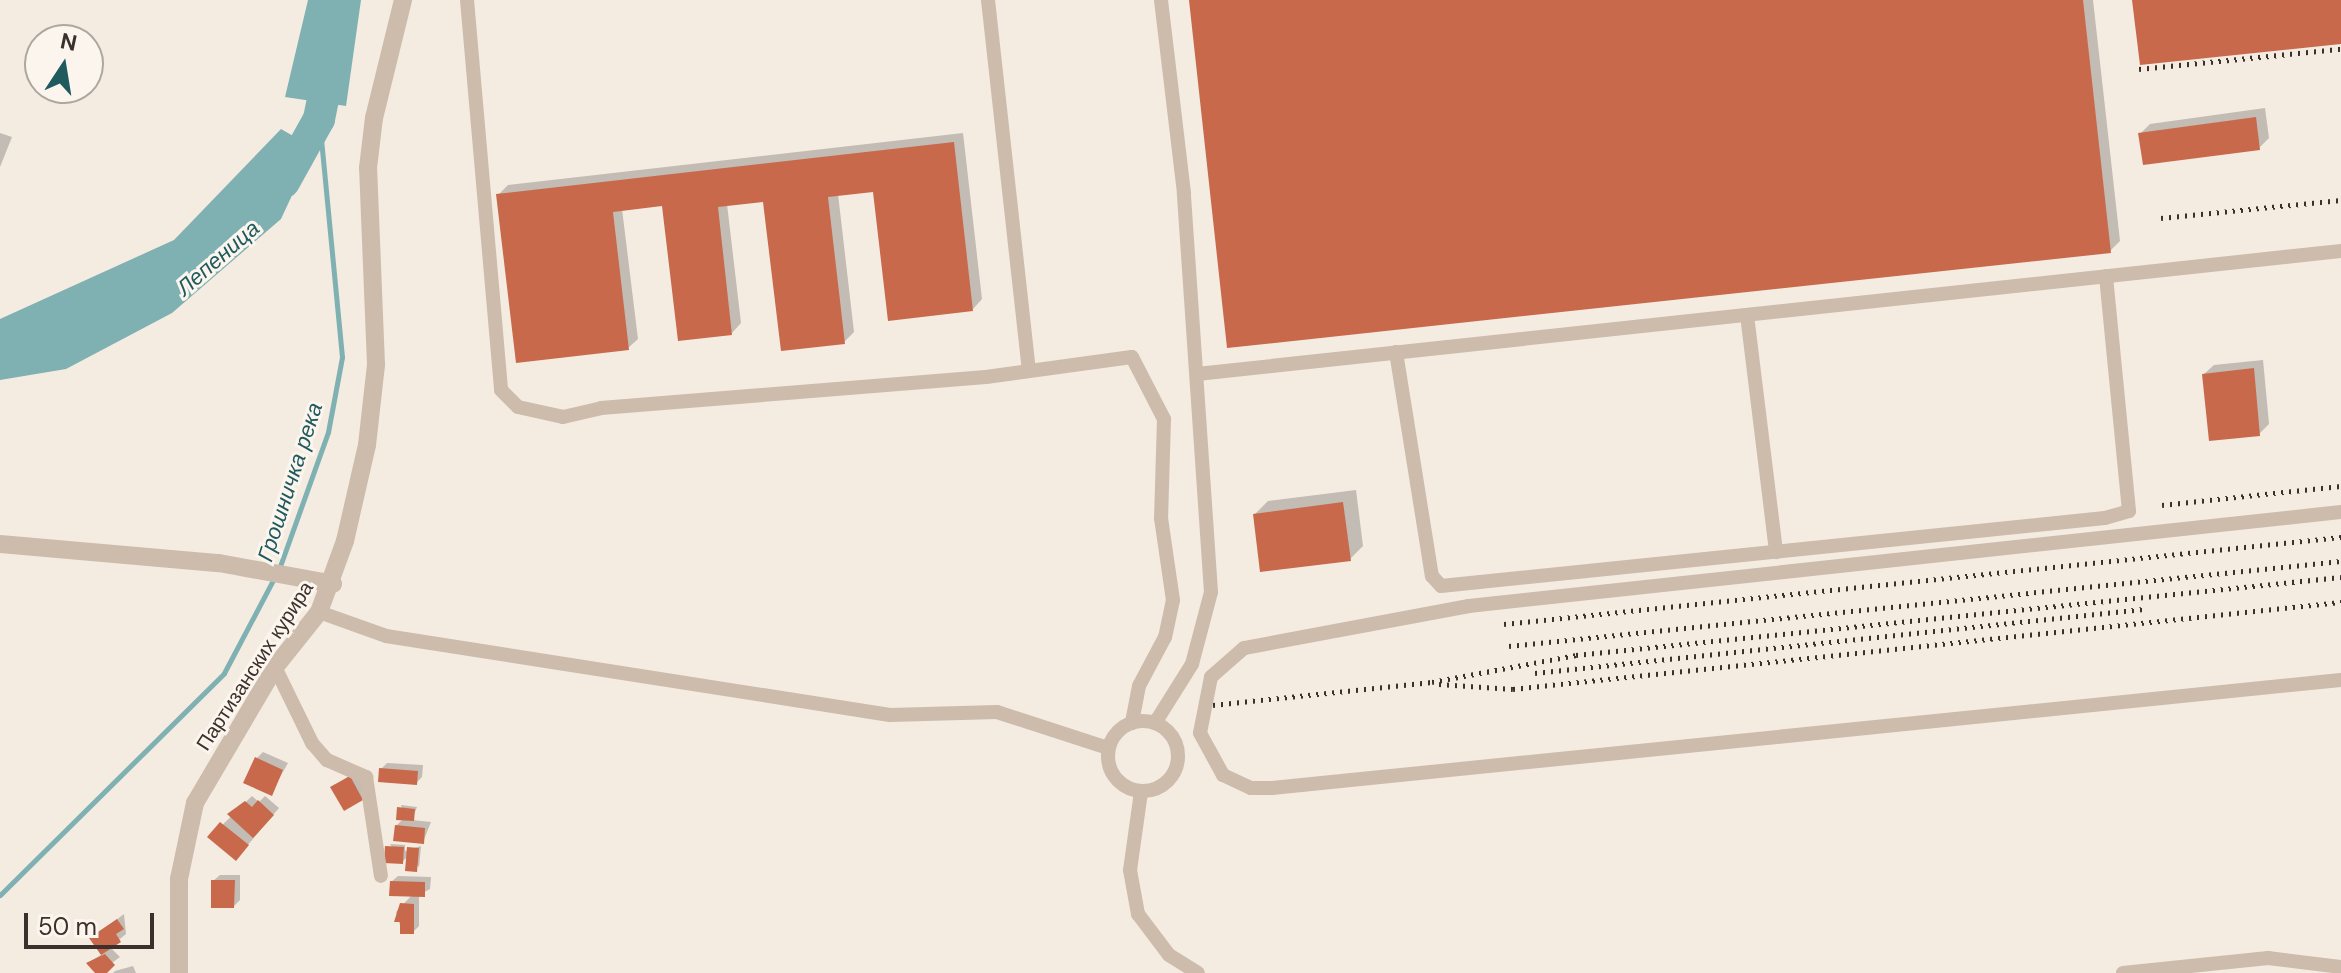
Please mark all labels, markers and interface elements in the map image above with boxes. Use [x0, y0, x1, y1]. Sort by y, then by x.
north arrow [24, 24, 104, 104]
text: N [58, 26, 80, 58]
water label: Лепеница [171, 215, 265, 301]
water label: Грошничка река [252, 399, 328, 565]
street label: Партизанских курира [191, 577, 319, 755]
scale bar [28, 897, 158, 947]
text: 50 m [38, 911, 97, 942]

